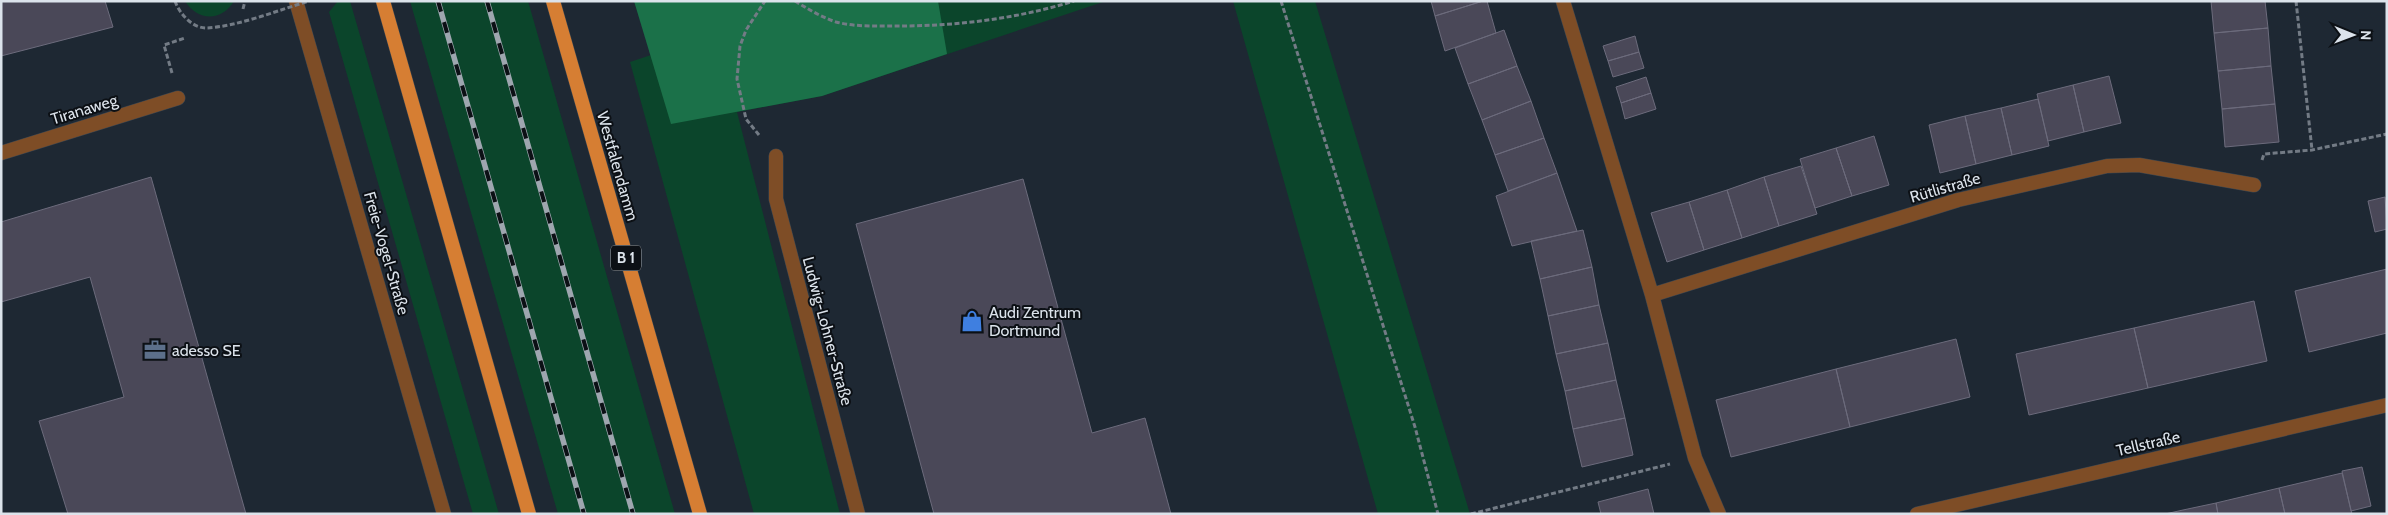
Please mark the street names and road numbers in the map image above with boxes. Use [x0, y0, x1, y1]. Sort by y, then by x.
street label: Tiranaweg [49, 90, 121, 129]
street label: Westfalendamm [593, 109, 642, 223]
street label: Rütlistraße [1908, 168, 1983, 207]
street label: Freie-Vogel-Straße [360, 189, 413, 317]
road number: B 1 [611, 246, 641, 270]
street label: Ludwig-Lohner-Straße [799, 255, 857, 408]
street label: Tellstraße [2114, 427, 2182, 460]

